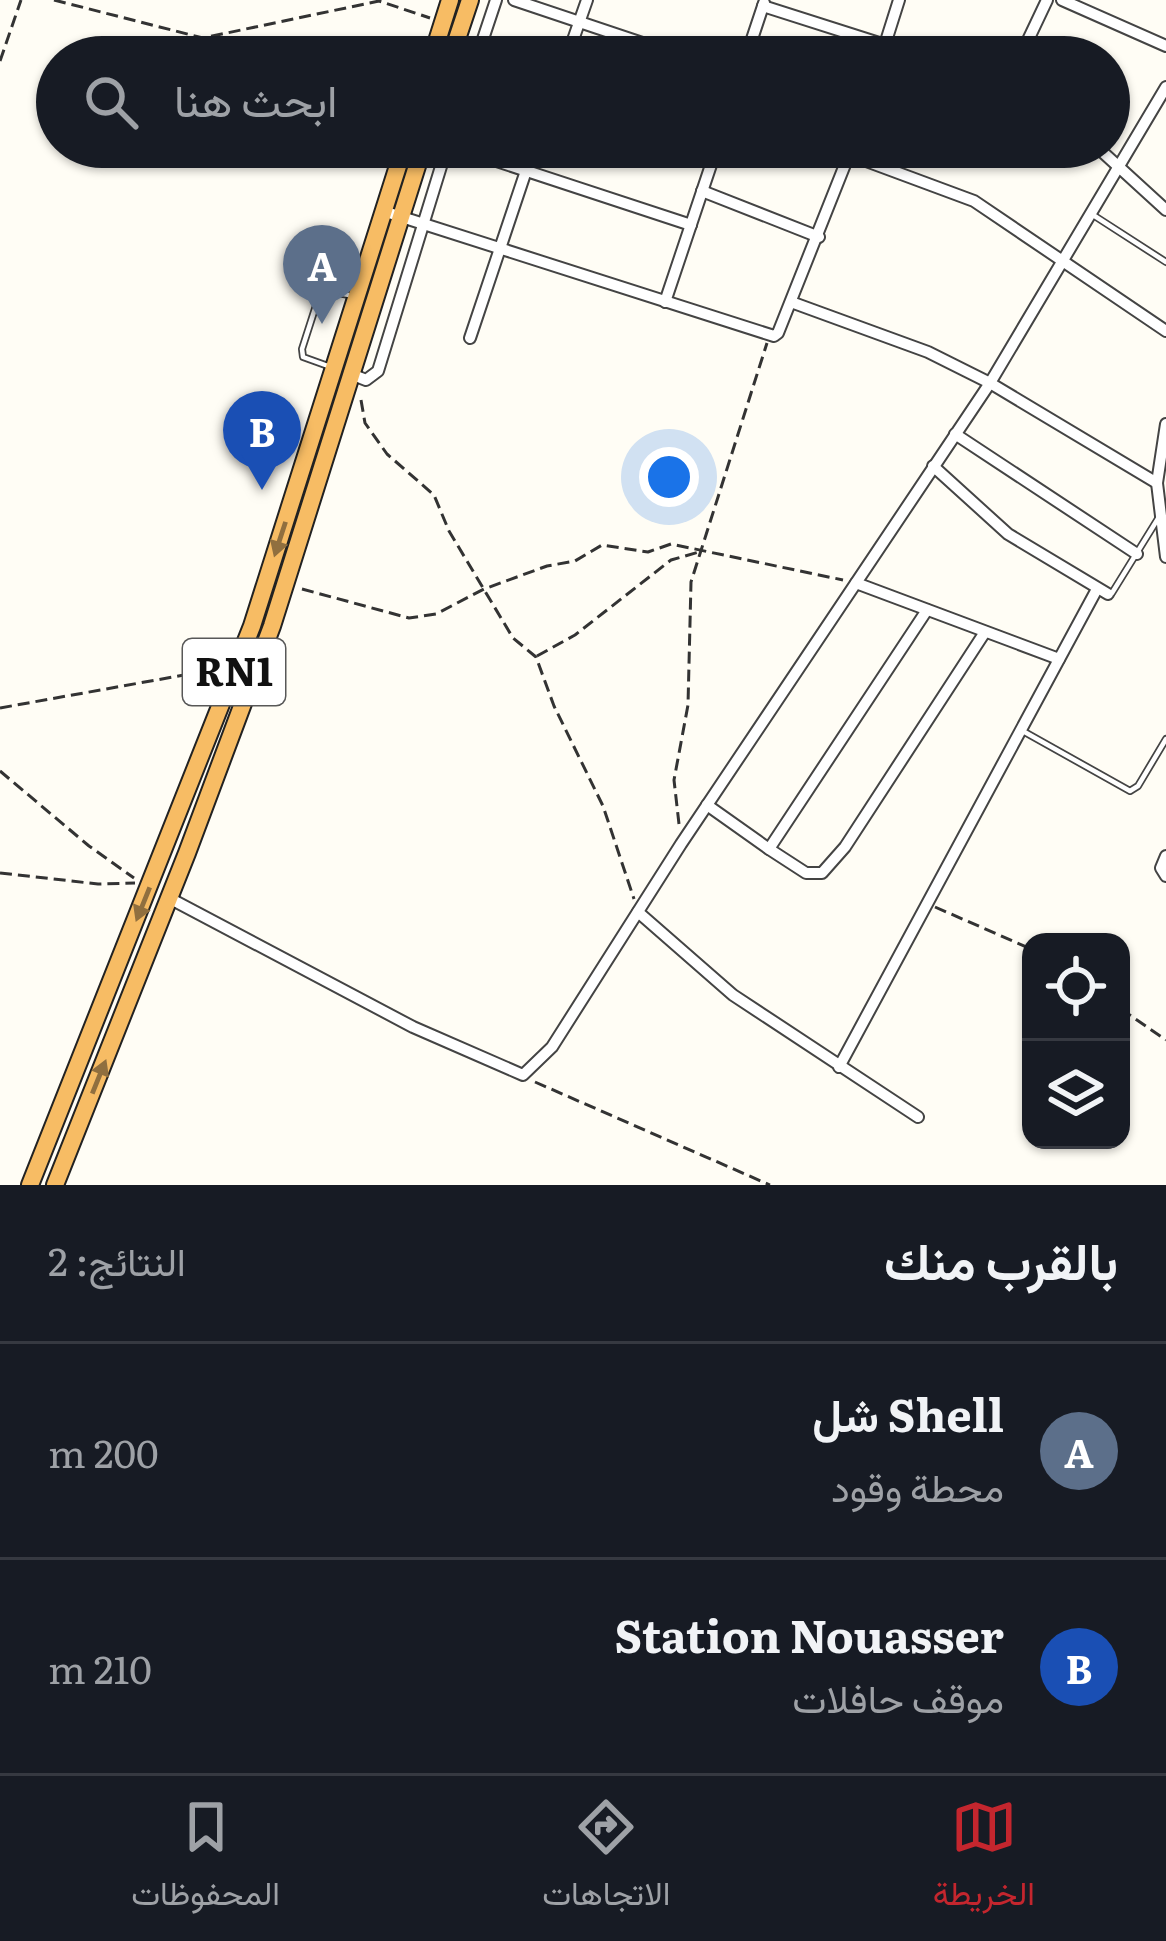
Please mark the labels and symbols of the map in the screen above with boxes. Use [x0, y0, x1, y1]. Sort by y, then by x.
pin: A [283, 225, 361, 324]
pin: B [223, 391, 301, 490]
your location [639, 447, 699, 507]
one-way arrow [269, 521, 288, 558]
road number: RN1 [183, 639, 285, 705]
one-way arrow [133, 886, 152, 922]
one-way arrow [90, 1058, 109, 1094]

